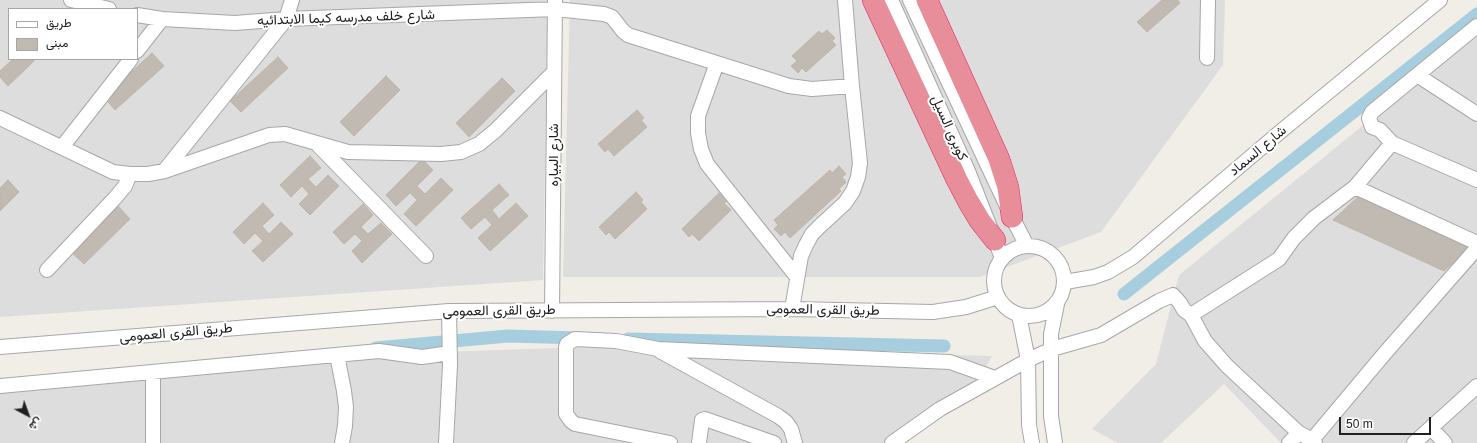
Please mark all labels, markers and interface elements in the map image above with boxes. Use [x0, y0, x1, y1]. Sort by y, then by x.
street label: شارع خلف مدرسه كيما الابتدائيه [257, 6, 435, 30]
legend [8, 8, 138, 60]
text: طريق [46, 16, 71, 30]
text: مبنى [46, 36, 68, 50]
street label: كوبرى السيل [927, 93, 971, 163]
street label: شارع السماد [1226, 122, 1290, 180]
street label: شارع البياره [546, 123, 562, 187]
street label: طريق القرى العمومى [766, 301, 880, 319]
street label: طريق القرى العمومى [442, 302, 556, 320]
street label: طريق القرى العمومى [119, 320, 233, 346]
north arrow [8, 395, 48, 435]
scale bar [1341, 409, 1433, 435]
text: ش [27, 415, 45, 433]
text: 50 m [1346, 417, 1373, 431]

